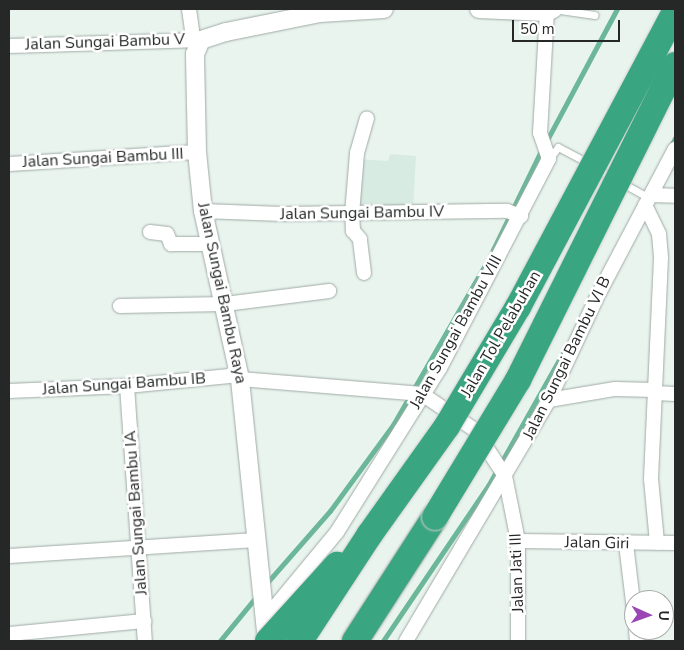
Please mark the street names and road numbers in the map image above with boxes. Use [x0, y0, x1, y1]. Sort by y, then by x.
street label: Jalan Sungai Bambu V [25, 30, 185, 54]
street label: Jalan Sungai Bambu III [22, 144, 184, 172]
street label: Jalan Sungai Bambu Raya [193, 201, 251, 385]
street label: Jalan Sungai Bambu IV [280, 202, 444, 224]
street label: Jalan Sungai Bambu VIII [406, 252, 506, 412]
street label: Jalan Tol Pelabuhan [457, 267, 545, 401]
street label: Jalan Sungai Bambu VI B [519, 273, 615, 443]
street label: Jalan Sungai Bambu IB [42, 369, 206, 399]
street label: Jalan Sungai Bambu IA [121, 430, 151, 596]
street label: Jalan Jati III [506, 533, 528, 613]
street label: Jalan Giri [564, 533, 630, 553]

